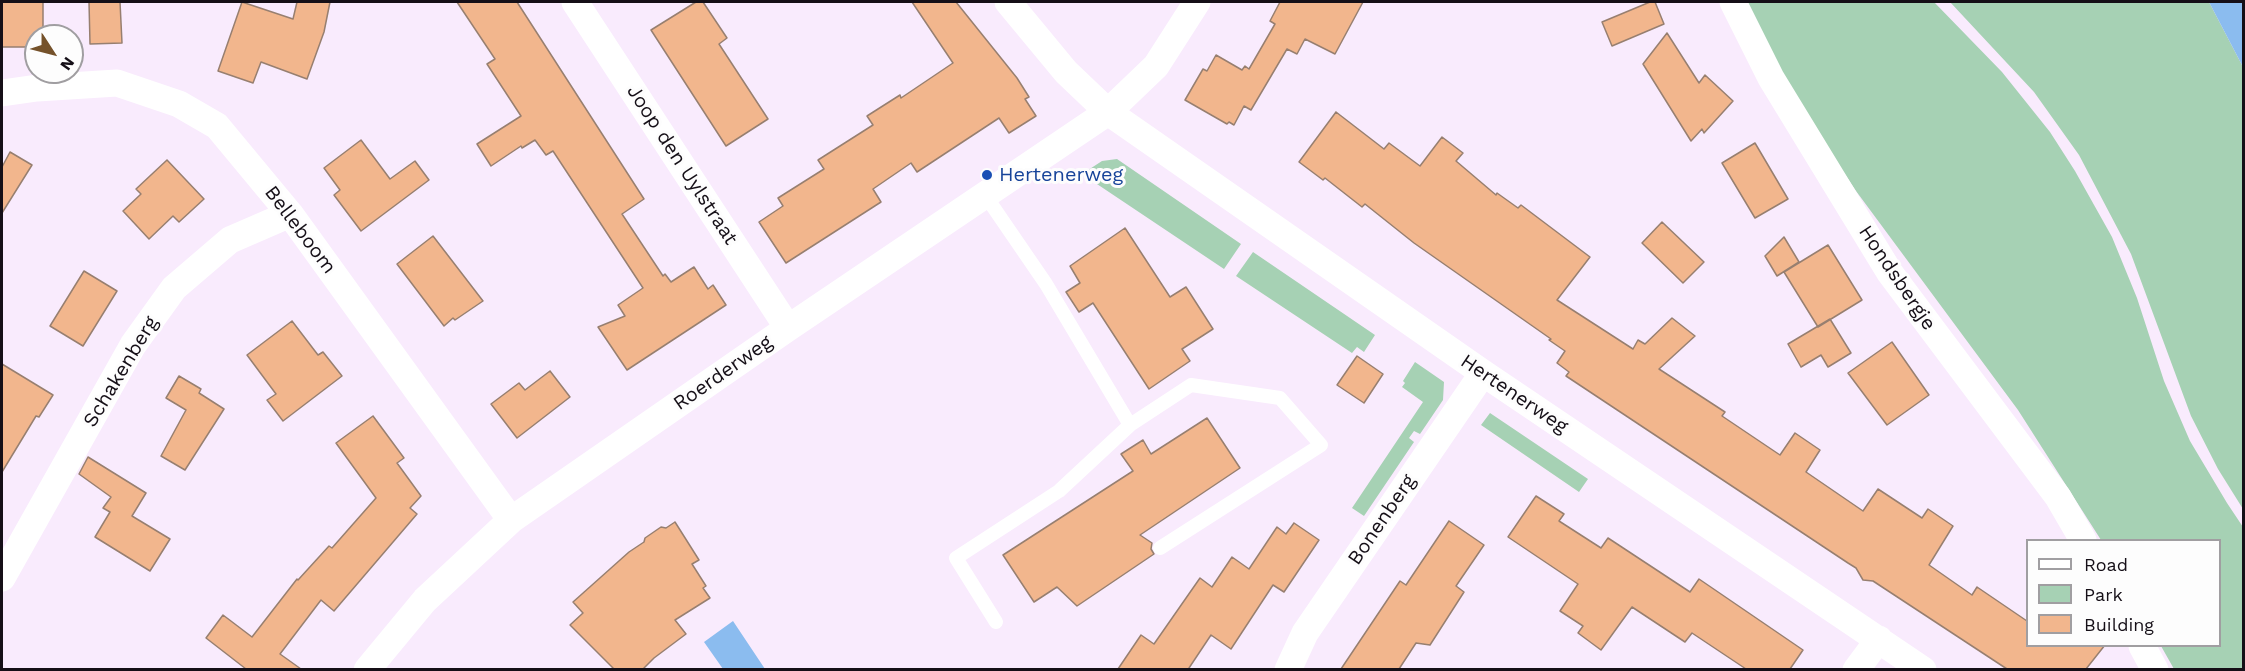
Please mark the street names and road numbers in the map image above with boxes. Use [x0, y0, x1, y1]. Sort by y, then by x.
street label: Joop den Uylstraat [621, 81, 743, 249]
street label: Belleboom [259, 181, 341, 279]
street label: Hondsbergje [1853, 221, 1941, 335]
street label: Schakenberg [79, 312, 163, 432]
street label: Roerderweg [669, 330, 777, 416]
street label: Hertenerweg [1456, 349, 1572, 439]
street label: Bonenberg [1343, 470, 1421, 570]

